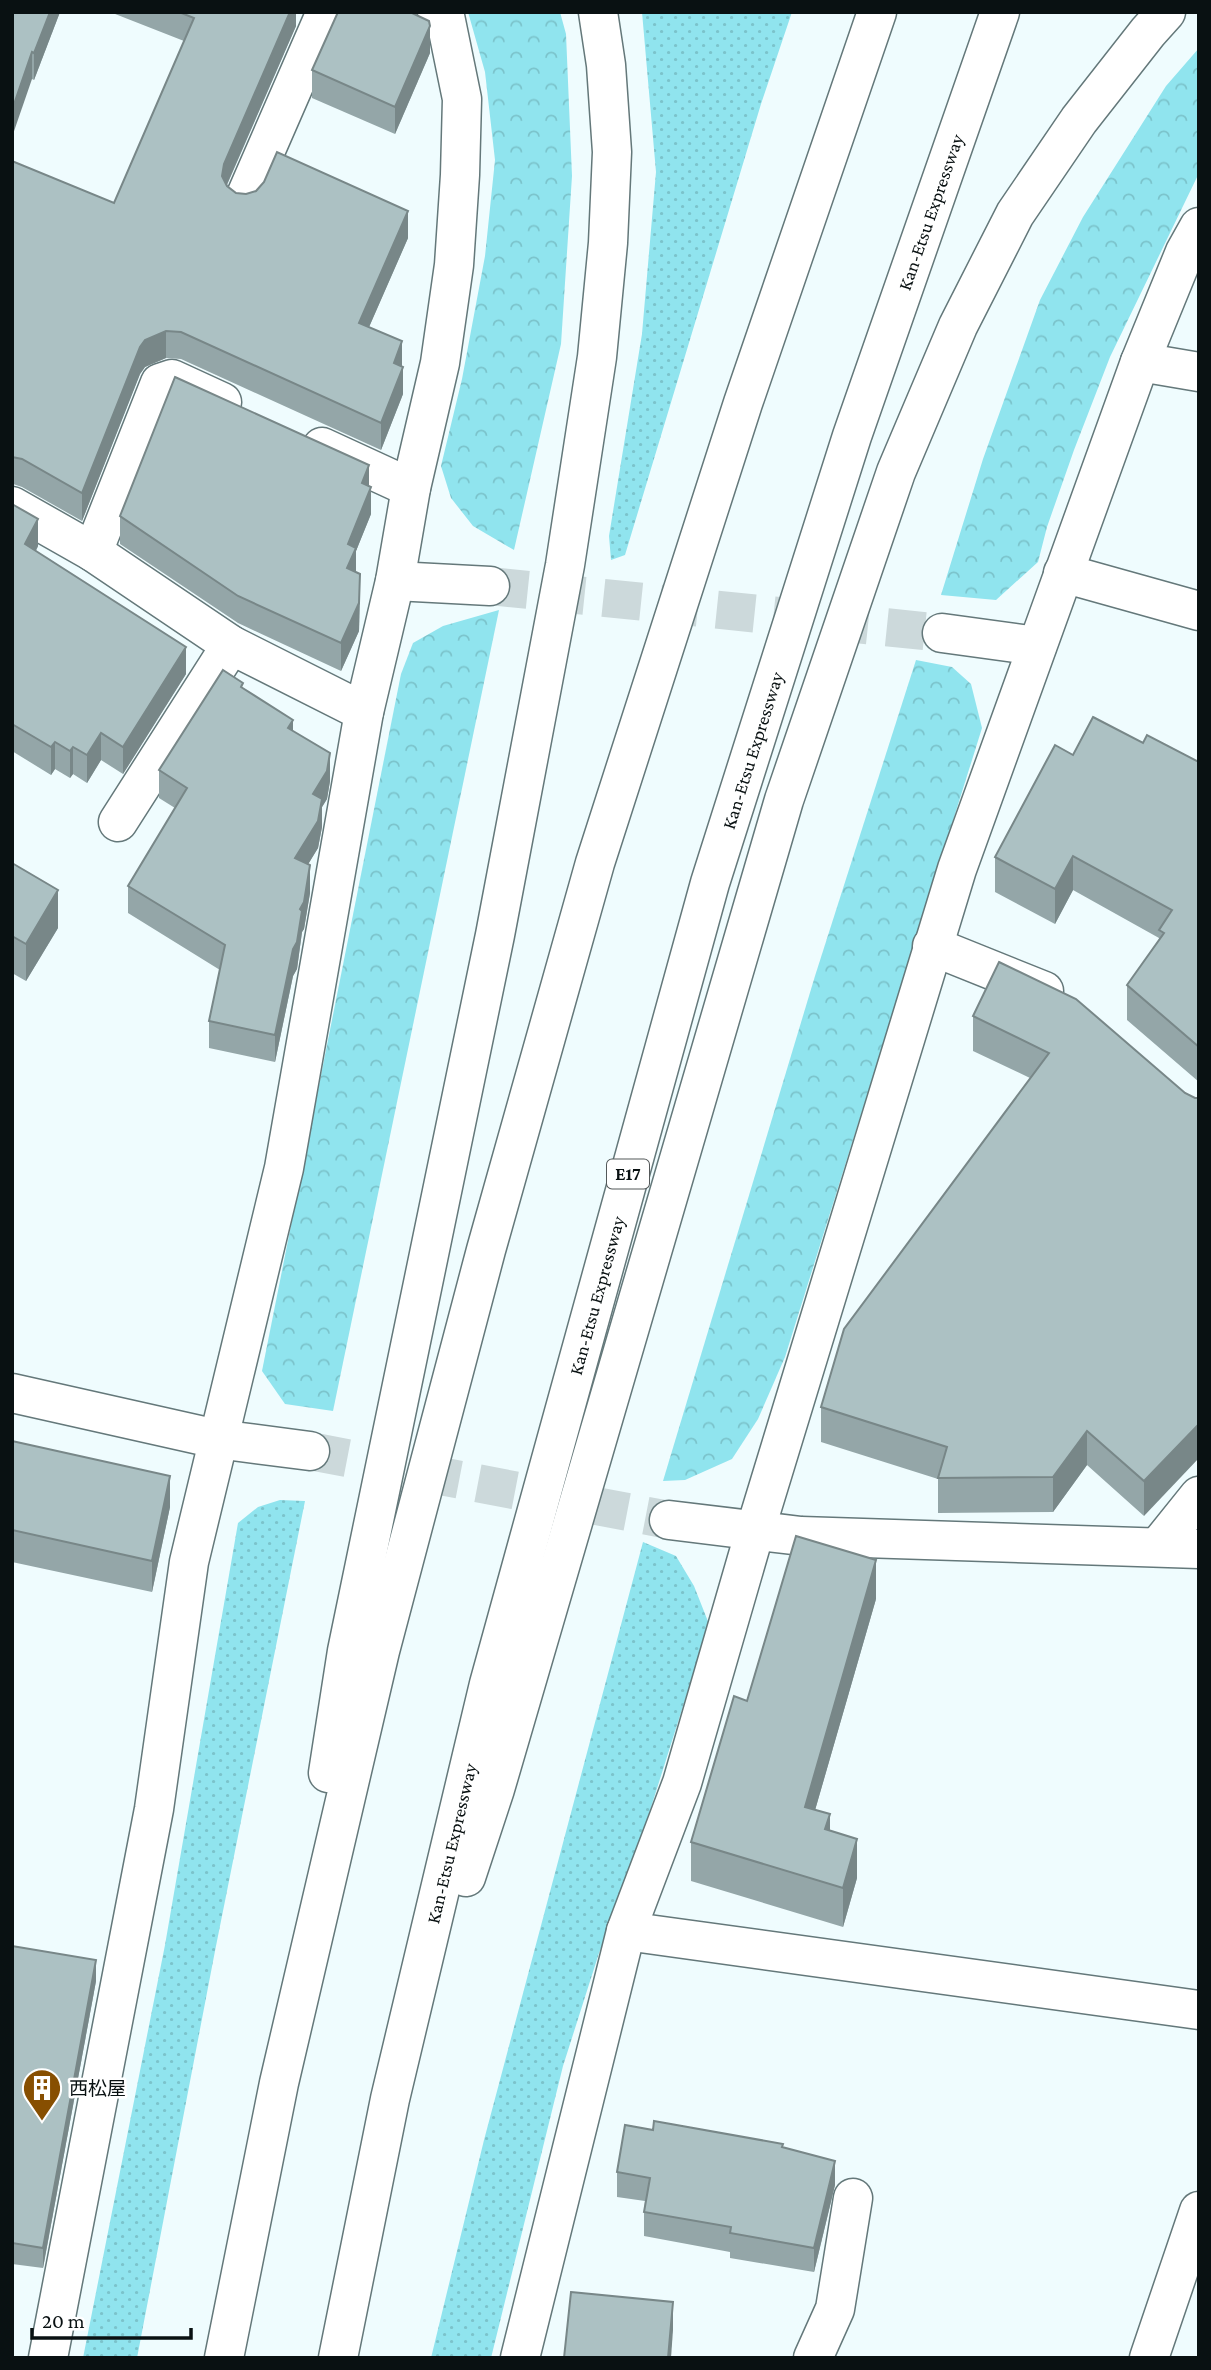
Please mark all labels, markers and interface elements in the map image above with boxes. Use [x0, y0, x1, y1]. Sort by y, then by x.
street label: Kan-Etsu Expressway [894, 131, 968, 293]
street label: Kan-Etsu Expressway [718, 669, 788, 832]
road number: E17 [607, 1160, 649, 1189]
street label: Kan-Etsu Expressway [565, 1213, 629, 1377]
street label: Kan-Etsu Expressway [422, 1761, 481, 1926]
building icon: 西松屋 [21, 2067, 63, 2122]
place label: 西松屋 [69, 2078, 126, 2099]
scale bar [32, 2296, 191, 2340]
text: 20 m [42, 2309, 85, 2333]

